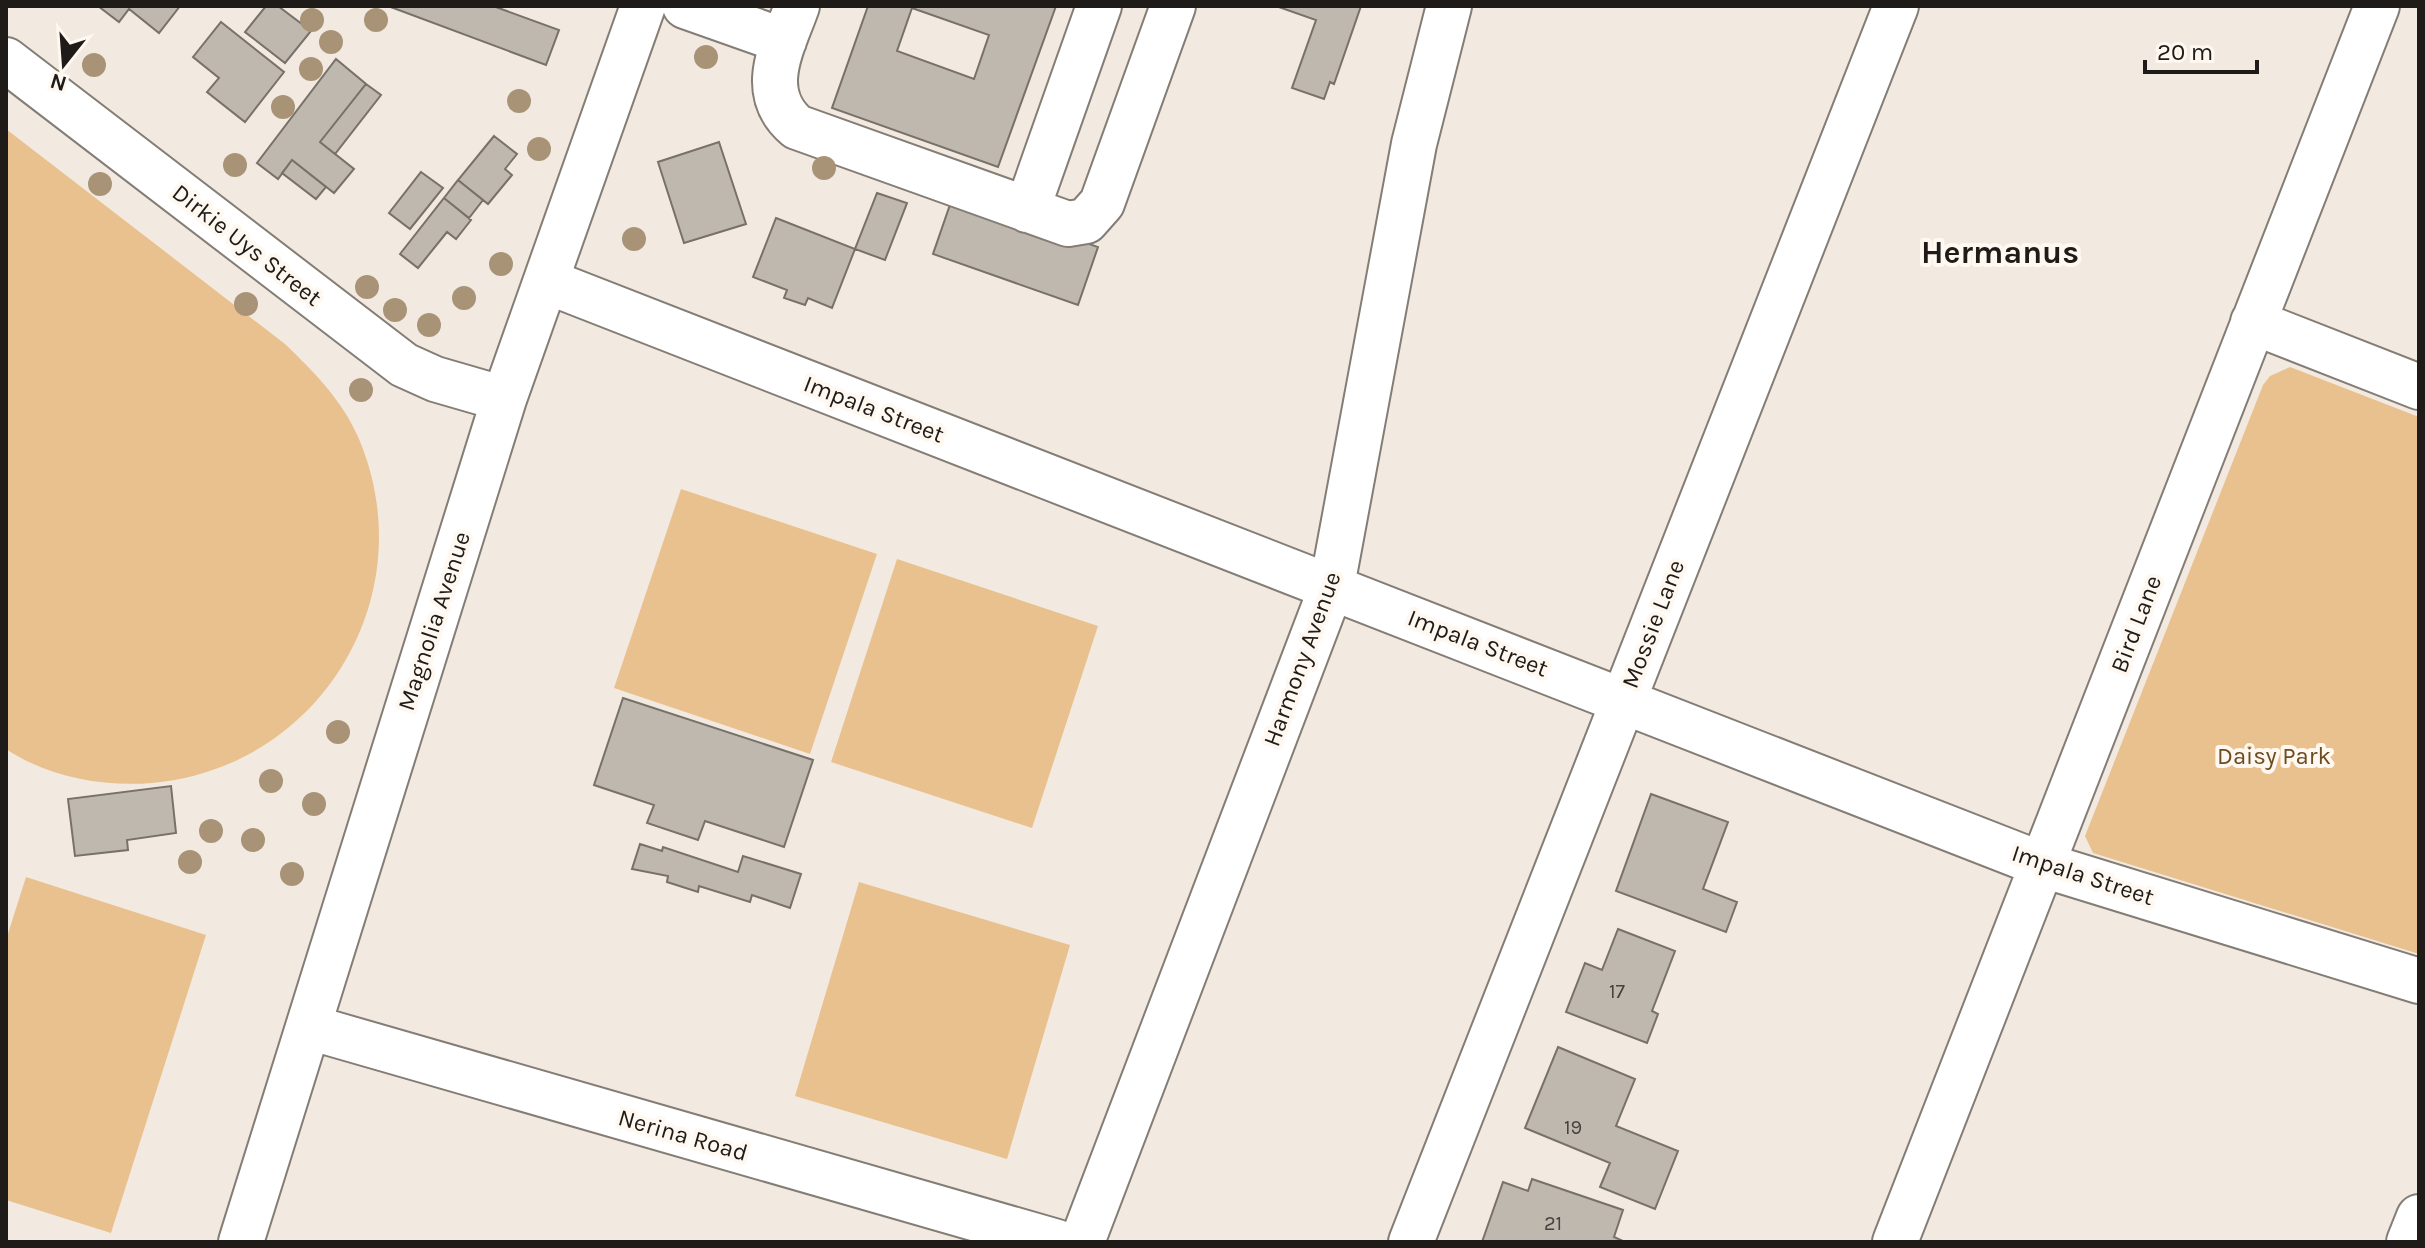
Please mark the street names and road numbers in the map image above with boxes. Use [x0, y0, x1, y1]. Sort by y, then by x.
street label: Dirkie Uys Street [167, 178, 327, 312]
street label: Impala Street [800, 369, 948, 449]
street label: Magnolia Avenue [392, 528, 476, 714]
street label: Mossie Lane [1616, 556, 1690, 692]
street label: Harmony Avenue [1257, 568, 1347, 750]
street label: Bird Lane [2105, 571, 2167, 677]
street label: Impala Street [1404, 603, 1552, 683]
street label: Impala Street [2008, 839, 2158, 911]
street label: Nerina Road [615, 1103, 751, 1167]

